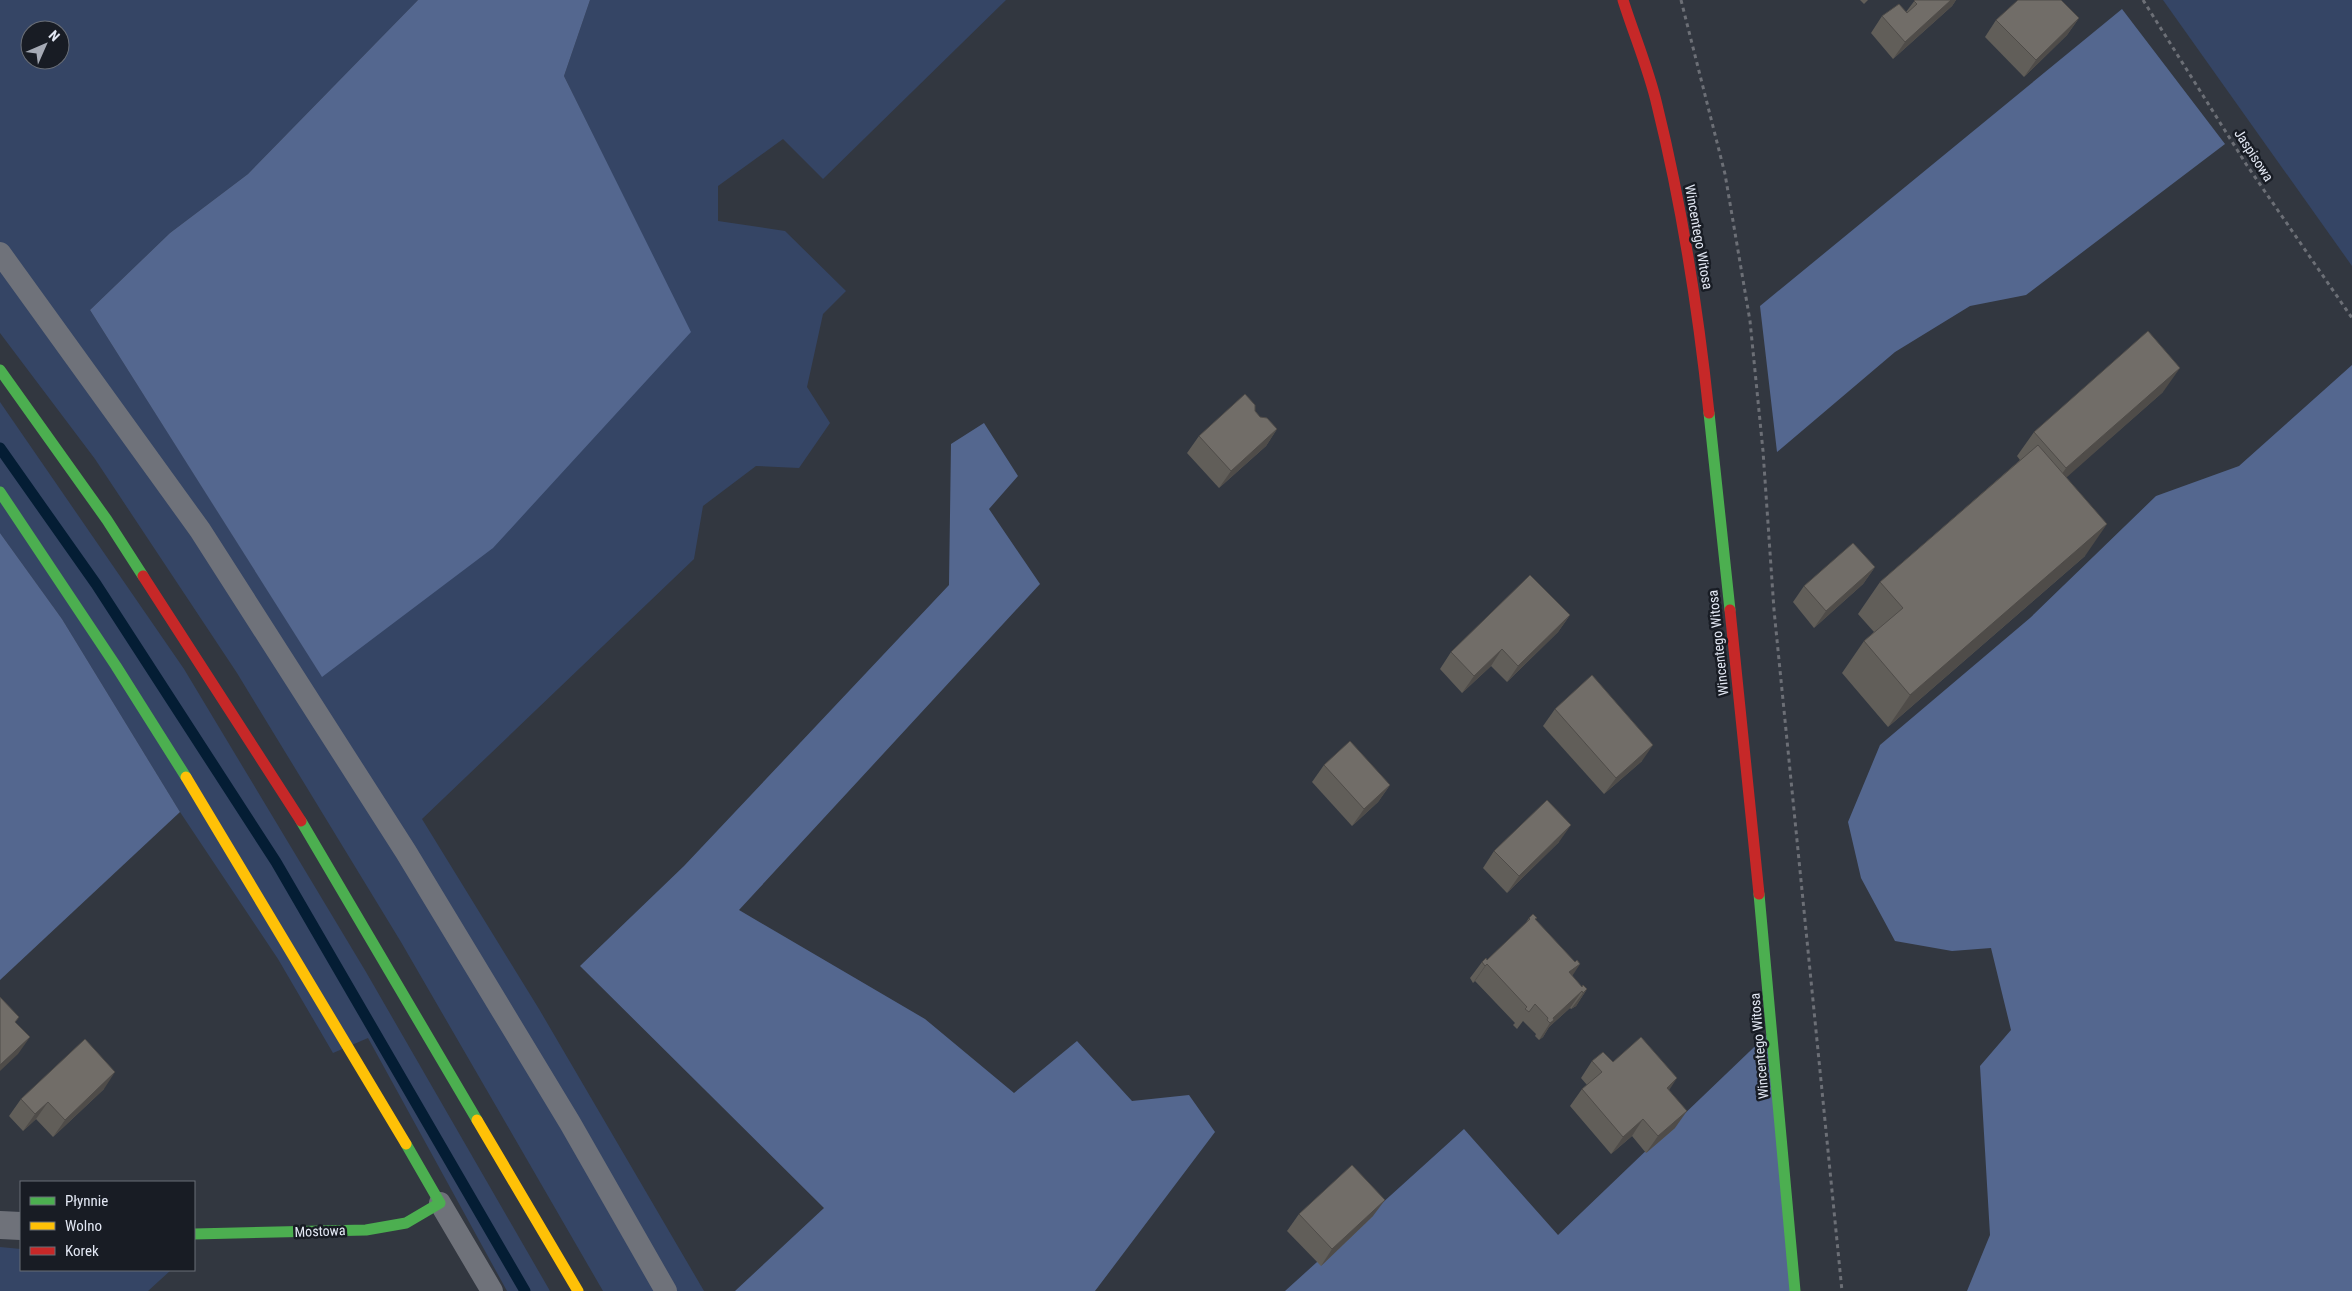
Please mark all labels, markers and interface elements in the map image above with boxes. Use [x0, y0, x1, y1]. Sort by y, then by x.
north arrow [20, 20, 70, 70]
text: N [46, 27, 63, 44]
street label: Jaspisowa [2231, 126, 2277, 184]
street label: Wincentego Witosa [1682, 183, 1716, 291]
street label: Wincentego Witosa [1704, 589, 1732, 697]
street label: Wincentego Witosa [1746, 992, 1772, 1100]
legend [20, 1181, 195, 1271]
text: Płynnie [65, 1192, 108, 1210]
text: Wolno [65, 1217, 102, 1235]
street label: Mostowa [294, 1222, 346, 1240]
text: Korek [65, 1242, 99, 1260]

